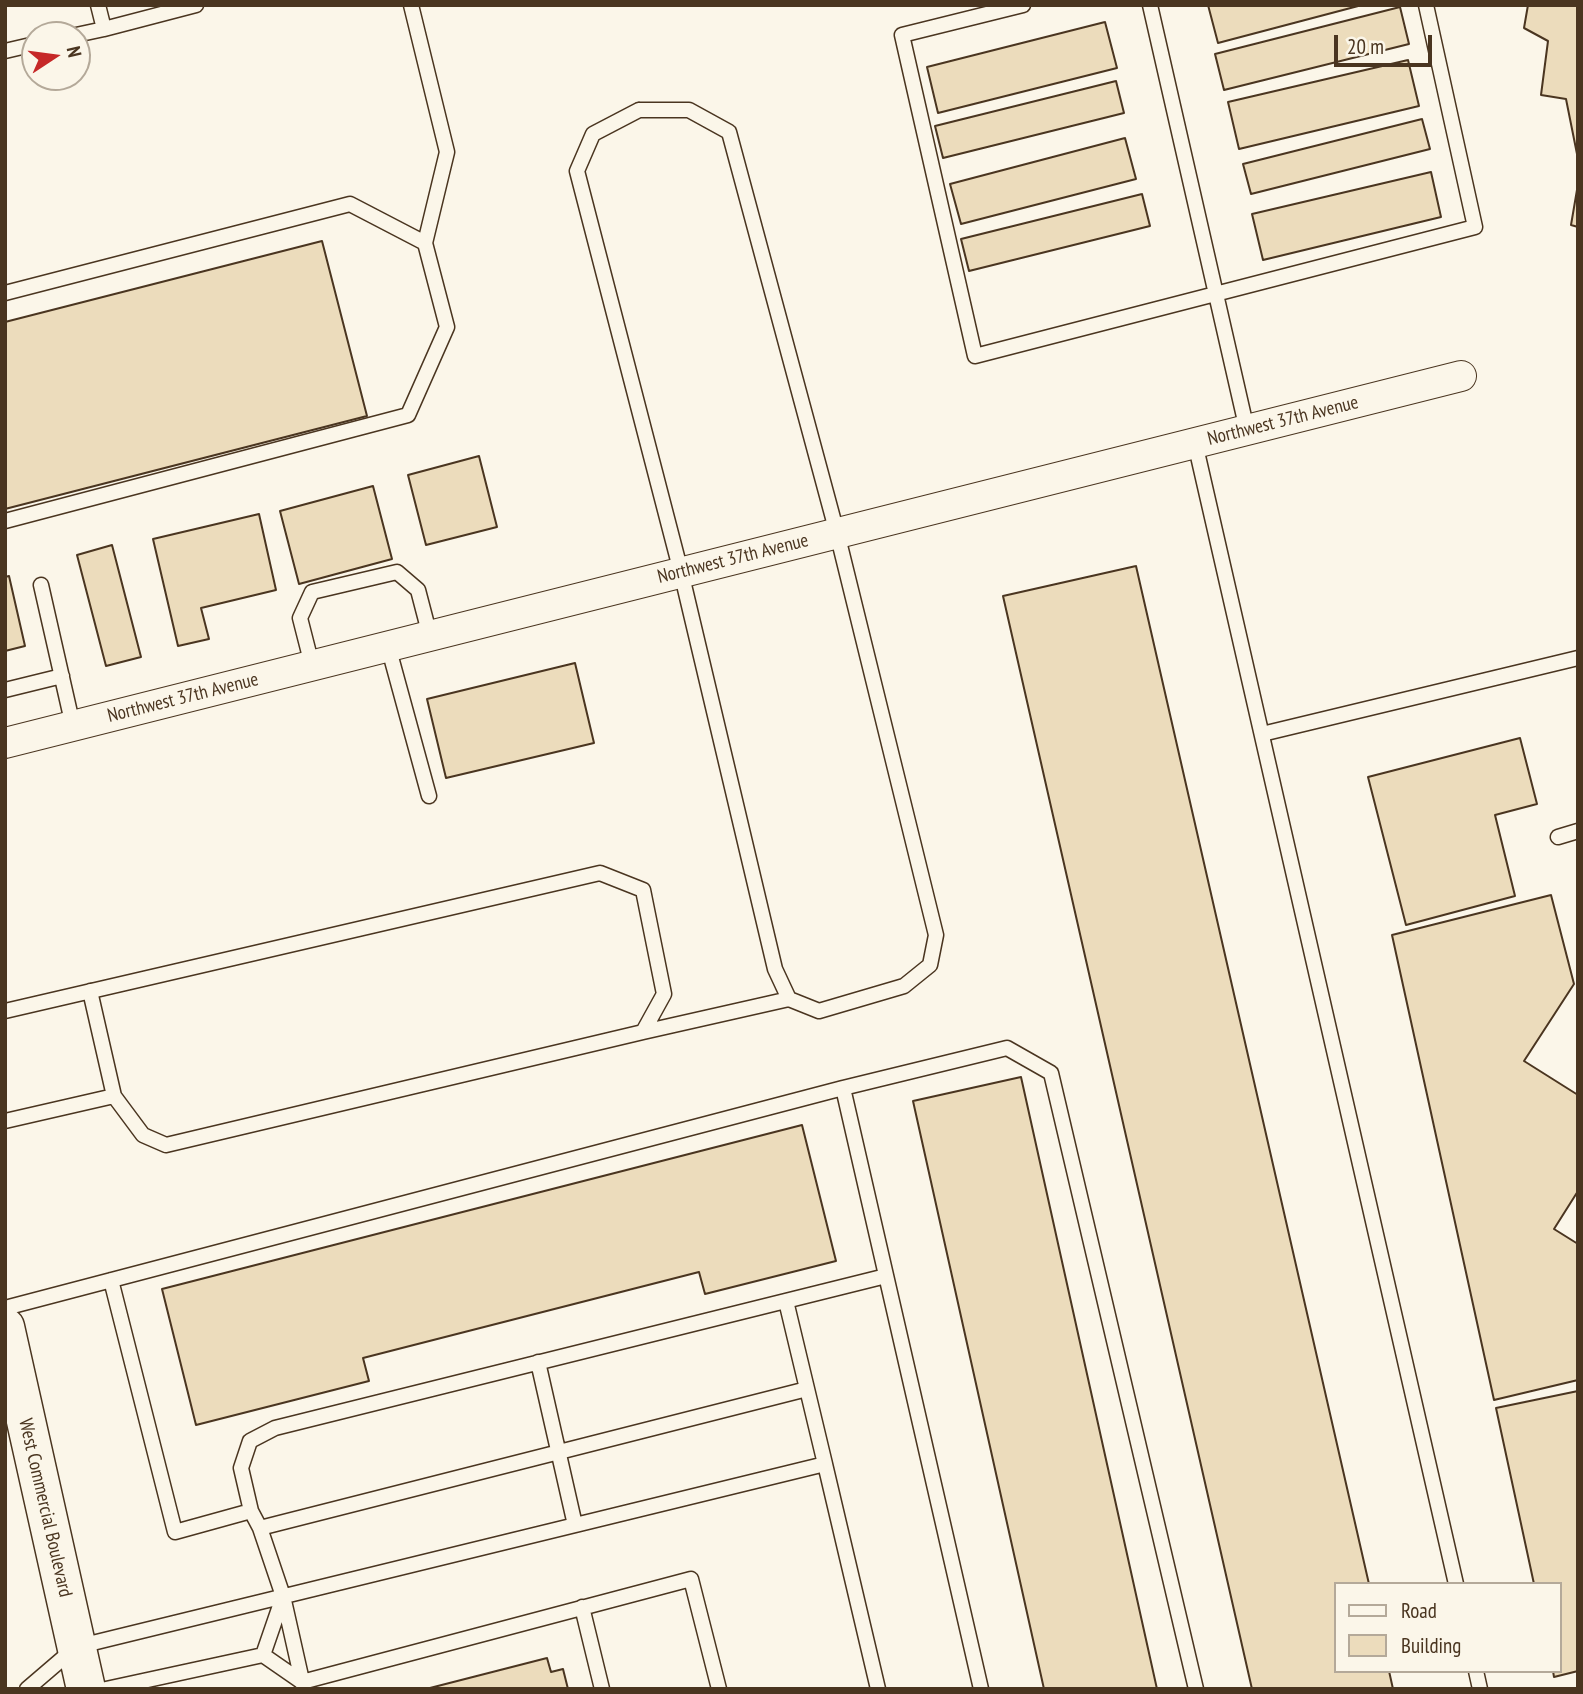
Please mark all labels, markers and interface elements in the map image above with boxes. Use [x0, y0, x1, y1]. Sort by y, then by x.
north arrow [21, 21, 91, 91]
scale bar [1338, 21, 1436, 65]
text: 20 m [1347, 33, 1384, 60]
text: N [62, 44, 87, 59]
street label: Northwest 37th Avenue [1205, 391, 1361, 451]
street label: Northwest 37th Avenue [655, 529, 811, 589]
street label: Northwest 37th Avenue [105, 668, 261, 728]
street label: West Commercial Boulevard [13, 1417, 77, 1599]
legend [1334, 1582, 1562, 1673]
text: Road [1401, 1597, 1437, 1624]
text: Building [1401, 1632, 1461, 1659]

